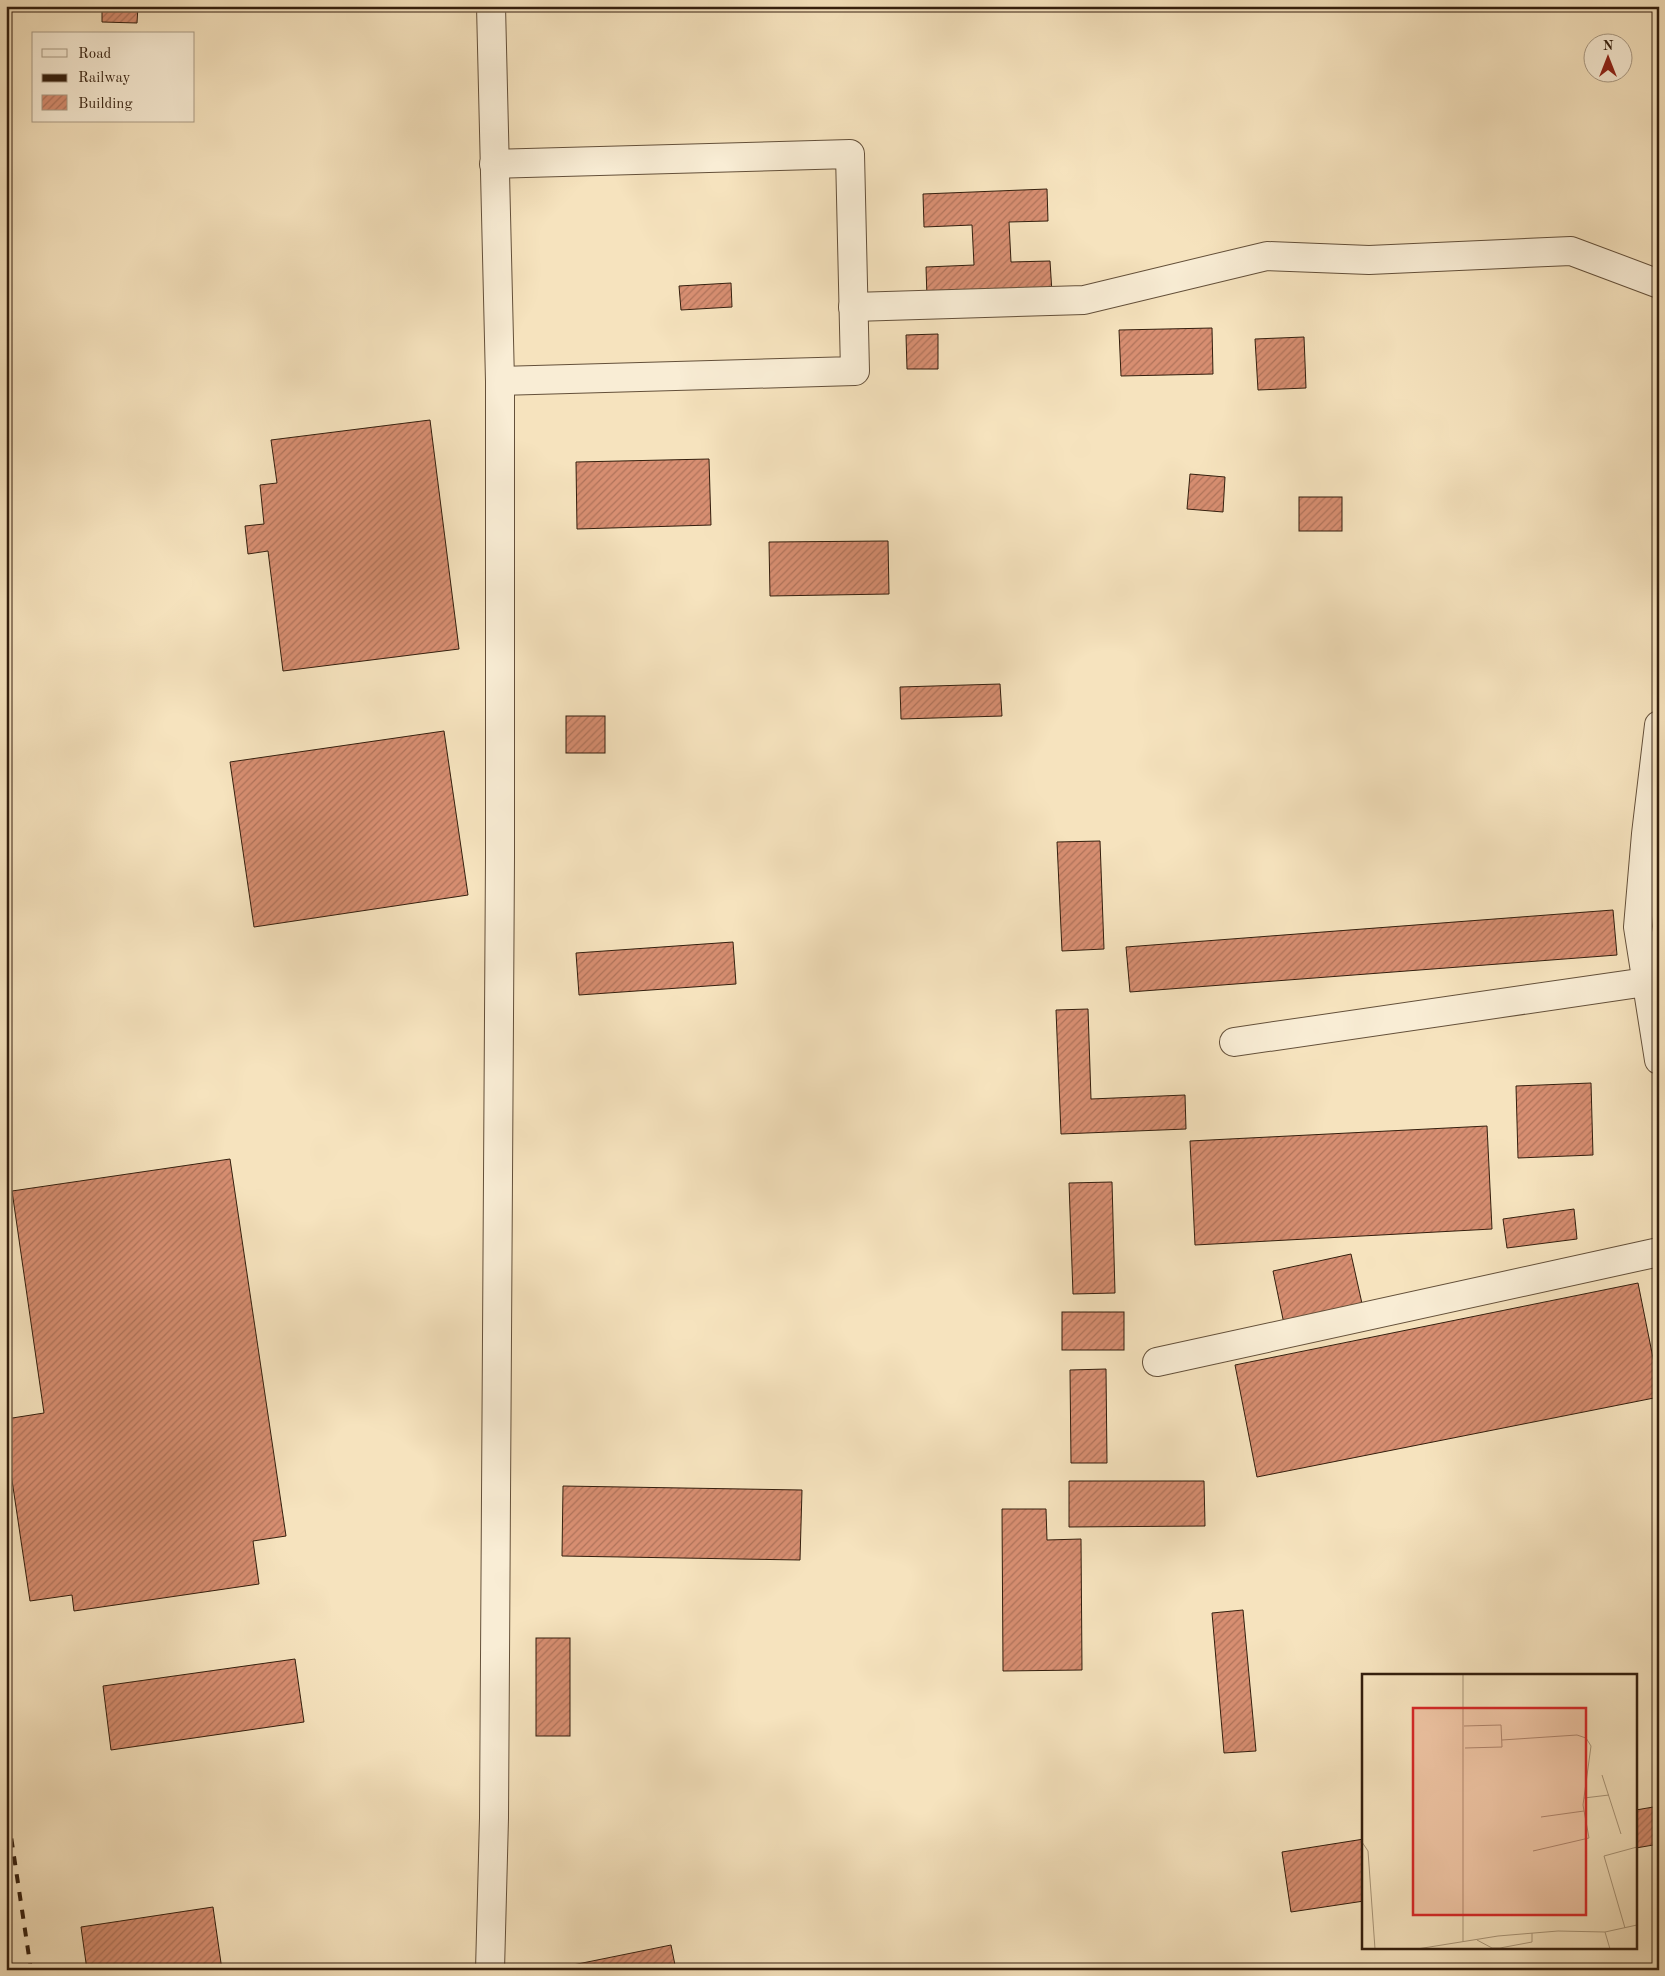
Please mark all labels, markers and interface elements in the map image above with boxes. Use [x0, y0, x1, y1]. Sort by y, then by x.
legend [32, 32, 195, 122]
north arrow [1582, 32, 1632, 82]
text: N [1603, 39, 1614, 53]
text: Road [78, 47, 112, 62]
text: Railway [78, 71, 131, 86]
text: Building [78, 97, 133, 112]
inset map [1362, 1674, 1638, 1948]

